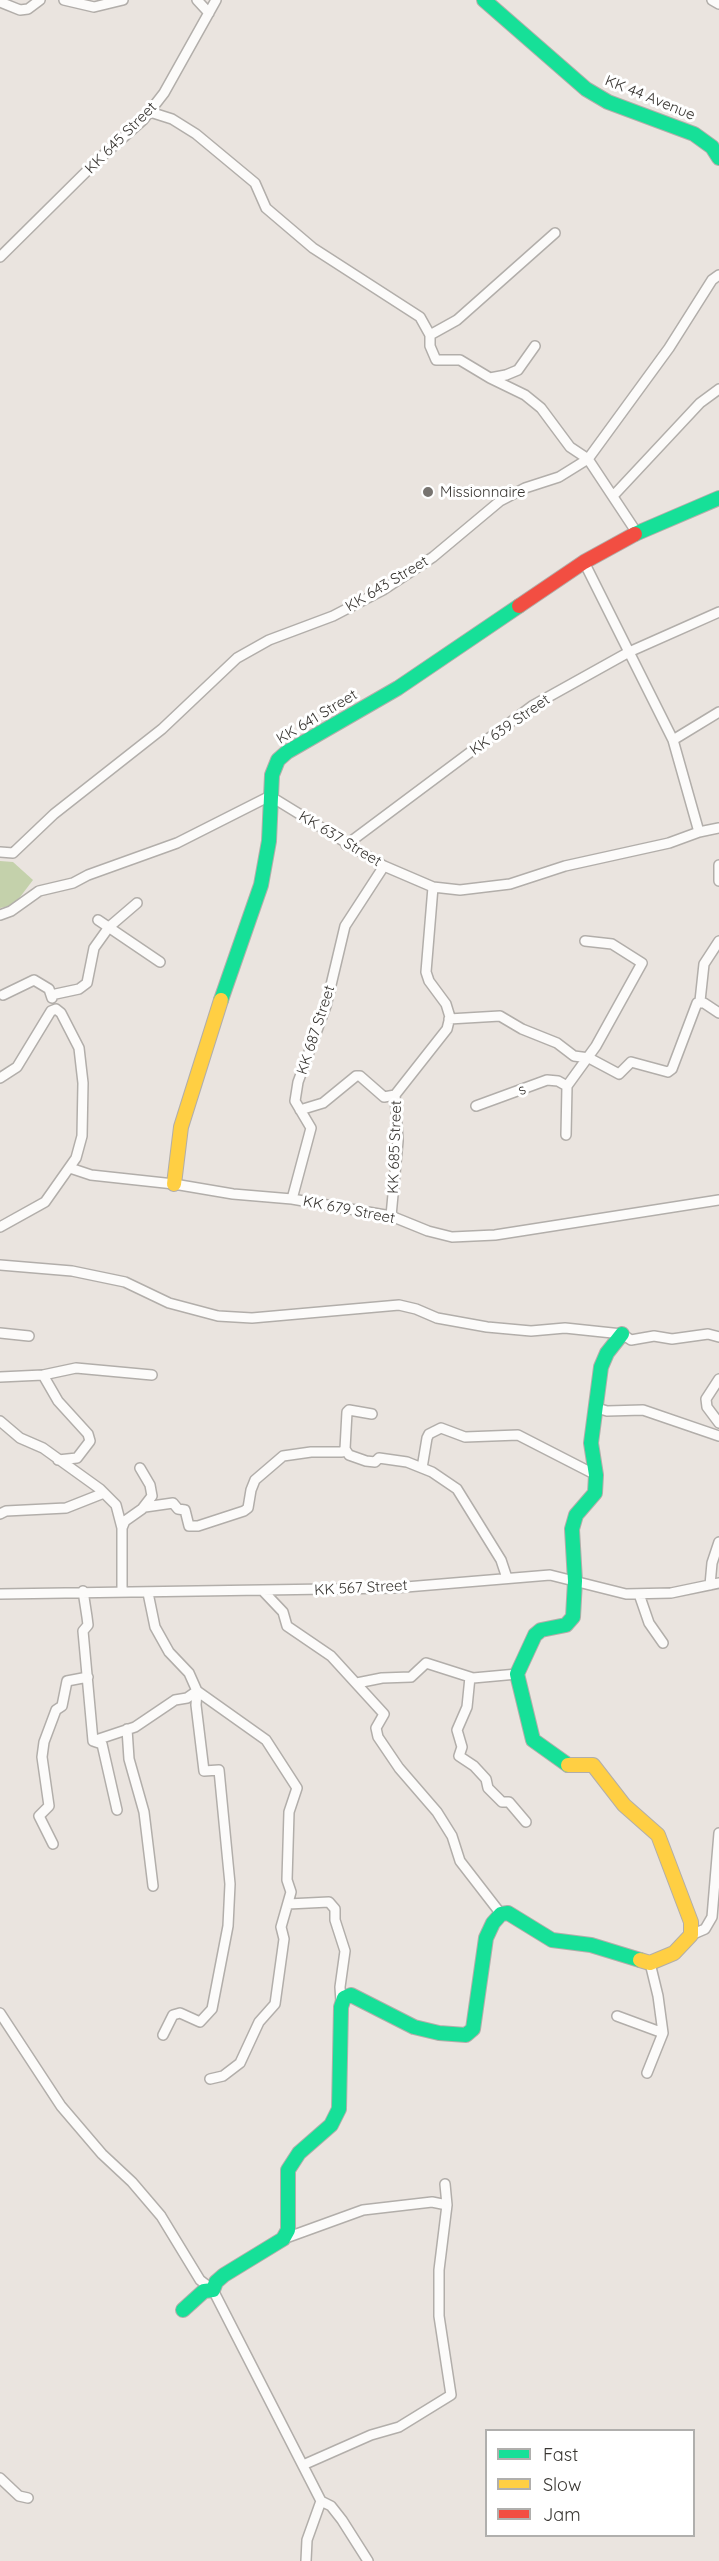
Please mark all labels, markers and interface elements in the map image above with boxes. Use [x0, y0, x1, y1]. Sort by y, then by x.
street label: KK 44 Avenue [602, 72, 698, 124]
street label: KK 645 Street [81, 98, 161, 178]
place label: Missionnaire [440, 483, 526, 501]
marker: Missionnaire [421, 485, 435, 499]
street label: KK 643 Street [342, 552, 432, 616]
street label: KK 641 Street [273, 686, 361, 748]
street label: KK 639 Street [466, 691, 554, 759]
street label: KK 637 Street [295, 807, 385, 871]
street label: KK 687 Street [293, 983, 339, 1077]
street label: s [515, 1080, 529, 1100]
street label: KK 685 Street [384, 1100, 406, 1194]
street label: KK 679 Street [301, 1192, 397, 1228]
street label: KK 567 Street [314, 1577, 408, 1599]
legend [485, 2429, 695, 2537]
text: Fast [543, 2443, 578, 2466]
text: Slow [543, 2473, 581, 2496]
text: Jam [543, 2503, 581, 2526]

